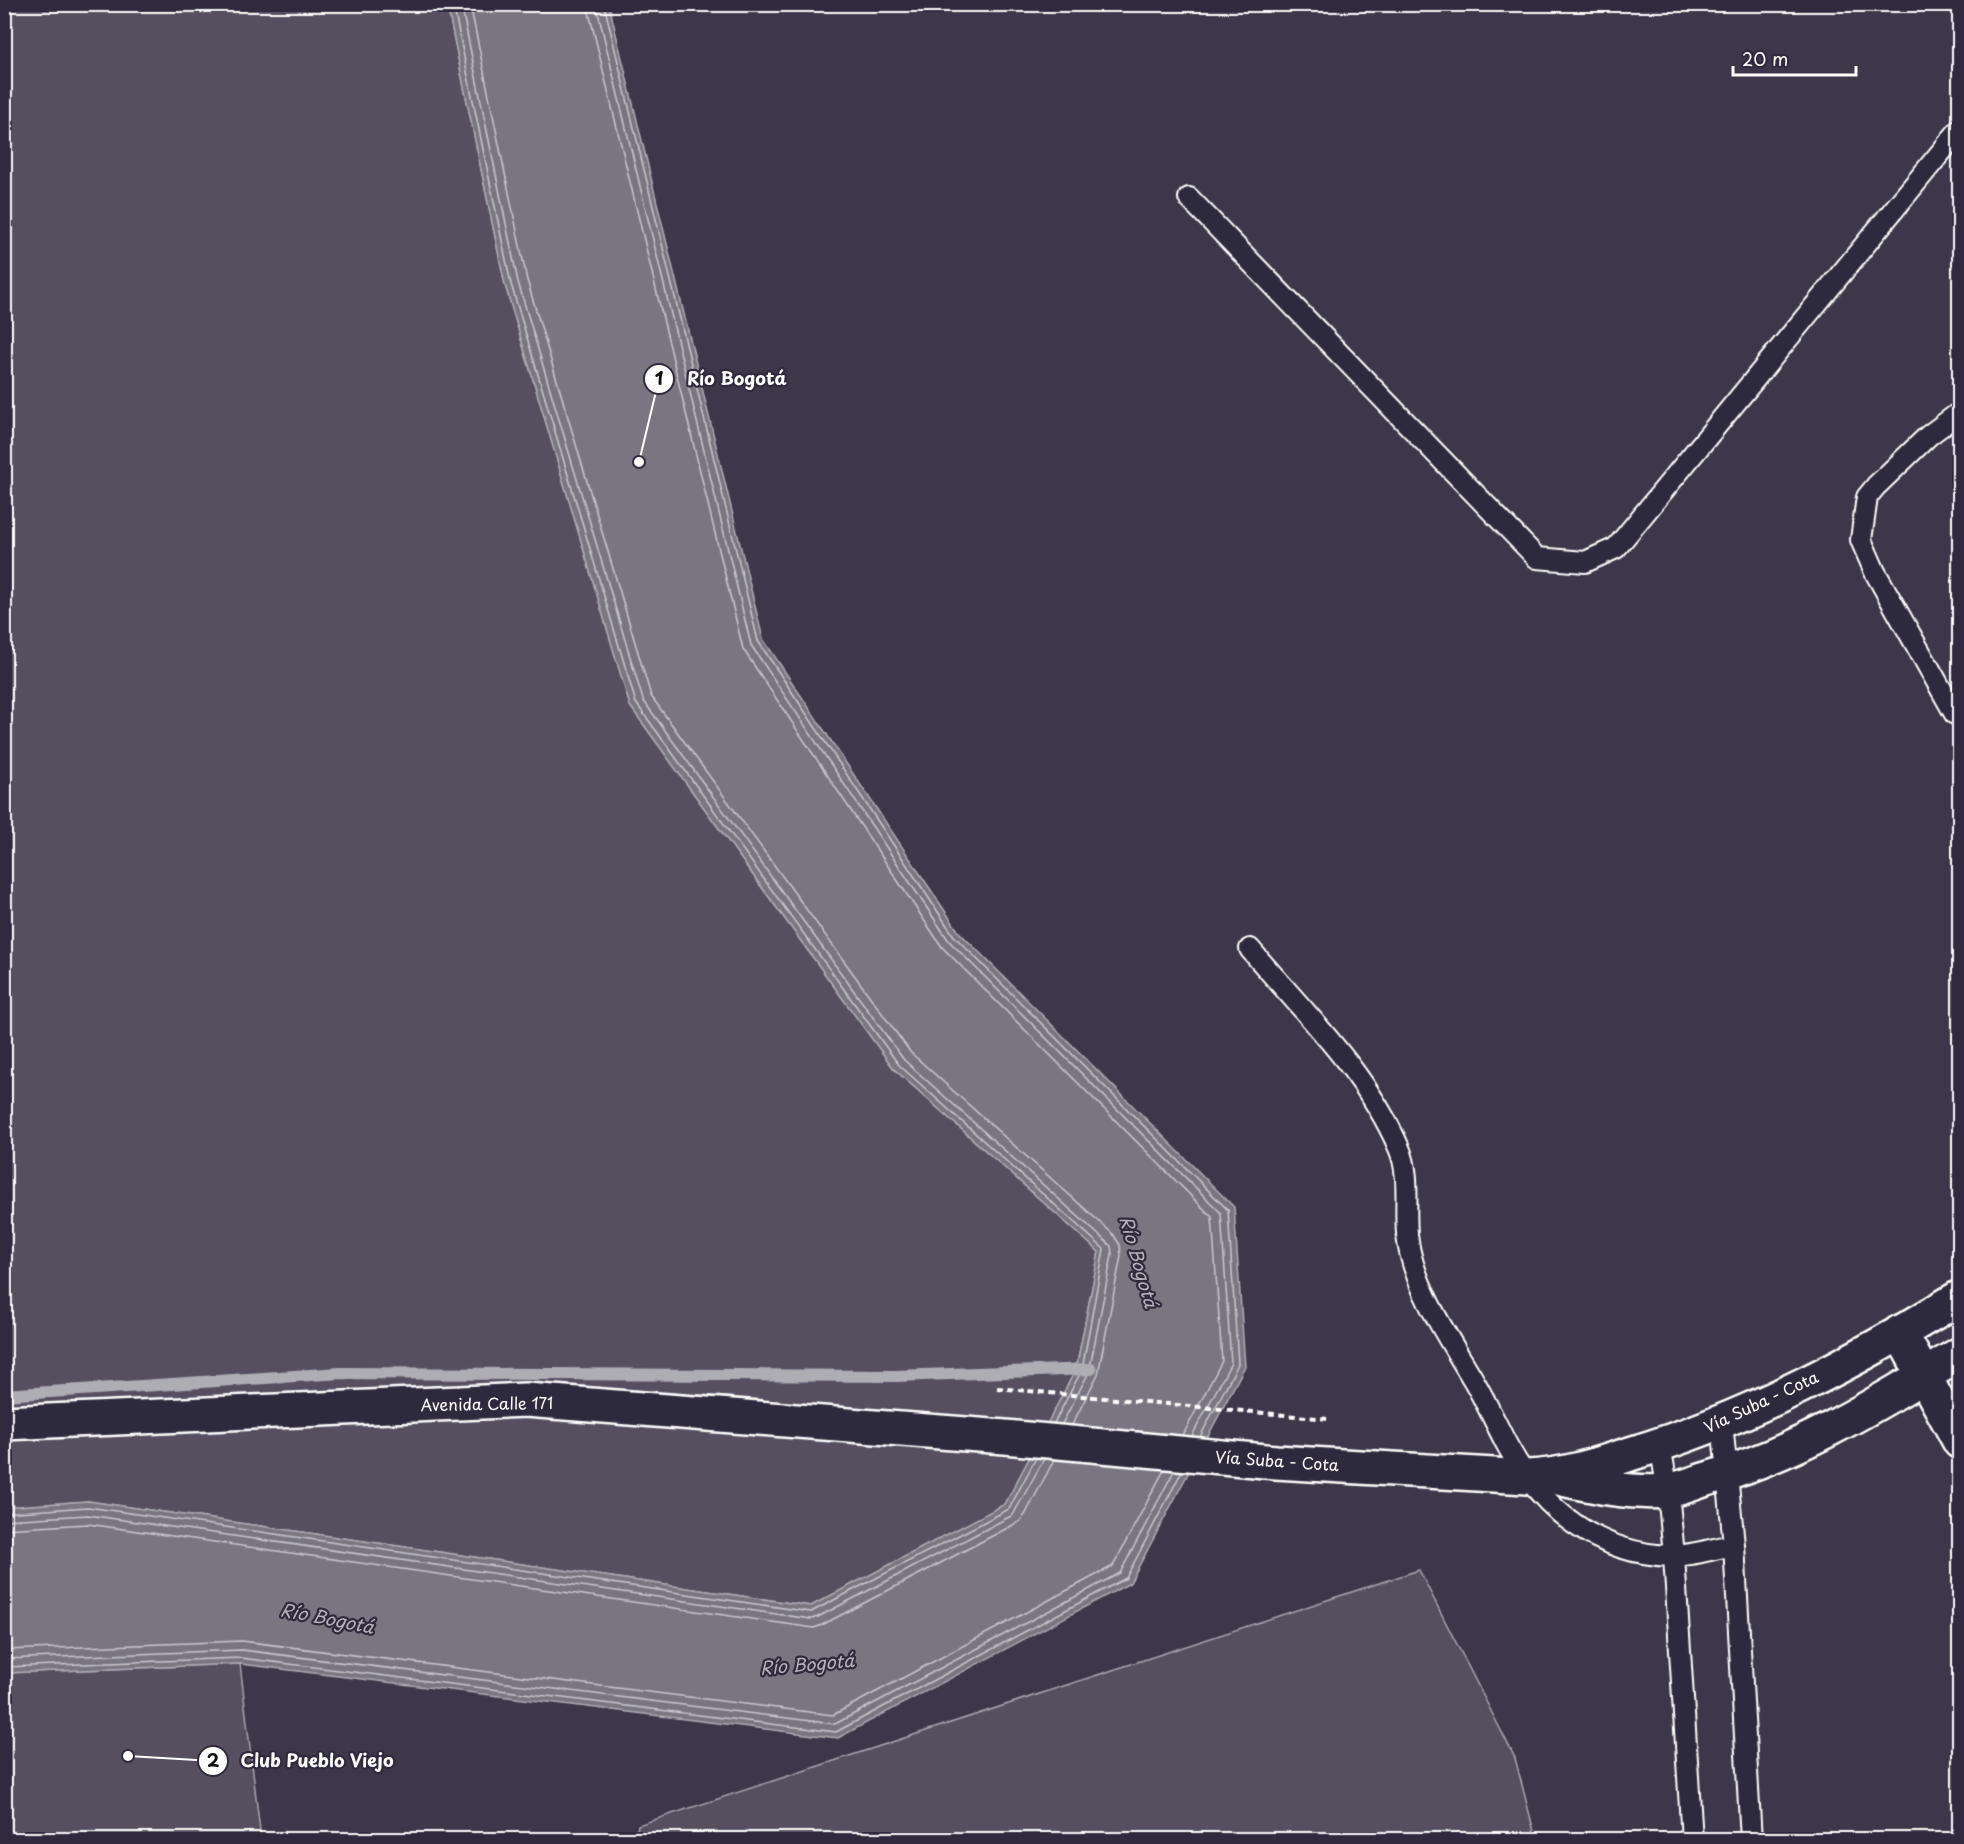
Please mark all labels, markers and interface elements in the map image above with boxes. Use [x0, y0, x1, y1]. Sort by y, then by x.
scale bar [1733, 39, 1856, 77]
text: 20 m [1742, 45, 1788, 72]
callout: Río Bogotá [644, 361, 799, 397]
text: 1 [655, 364, 664, 391]
text: Río Bogotá [687, 364, 787, 391]
water label: Río Bogotá [1113, 1212, 1166, 1312]
street label: Vía Suba - Cota [1699, 1364, 1822, 1438]
street label: Avenida Calle 171 [420, 1390, 554, 1416]
street label: Vía Suba - Cota [1214, 1444, 1340, 1476]
water label: Río Bogotá [278, 1595, 377, 1640]
water label: Río Bogotá [759, 1646, 856, 1681]
callout: Club Pueblo Viejo [198, 1743, 407, 1779]
text: 2 [207, 1746, 220, 1773]
text: Club Pueblo Viejo [240, 1746, 394, 1773]

